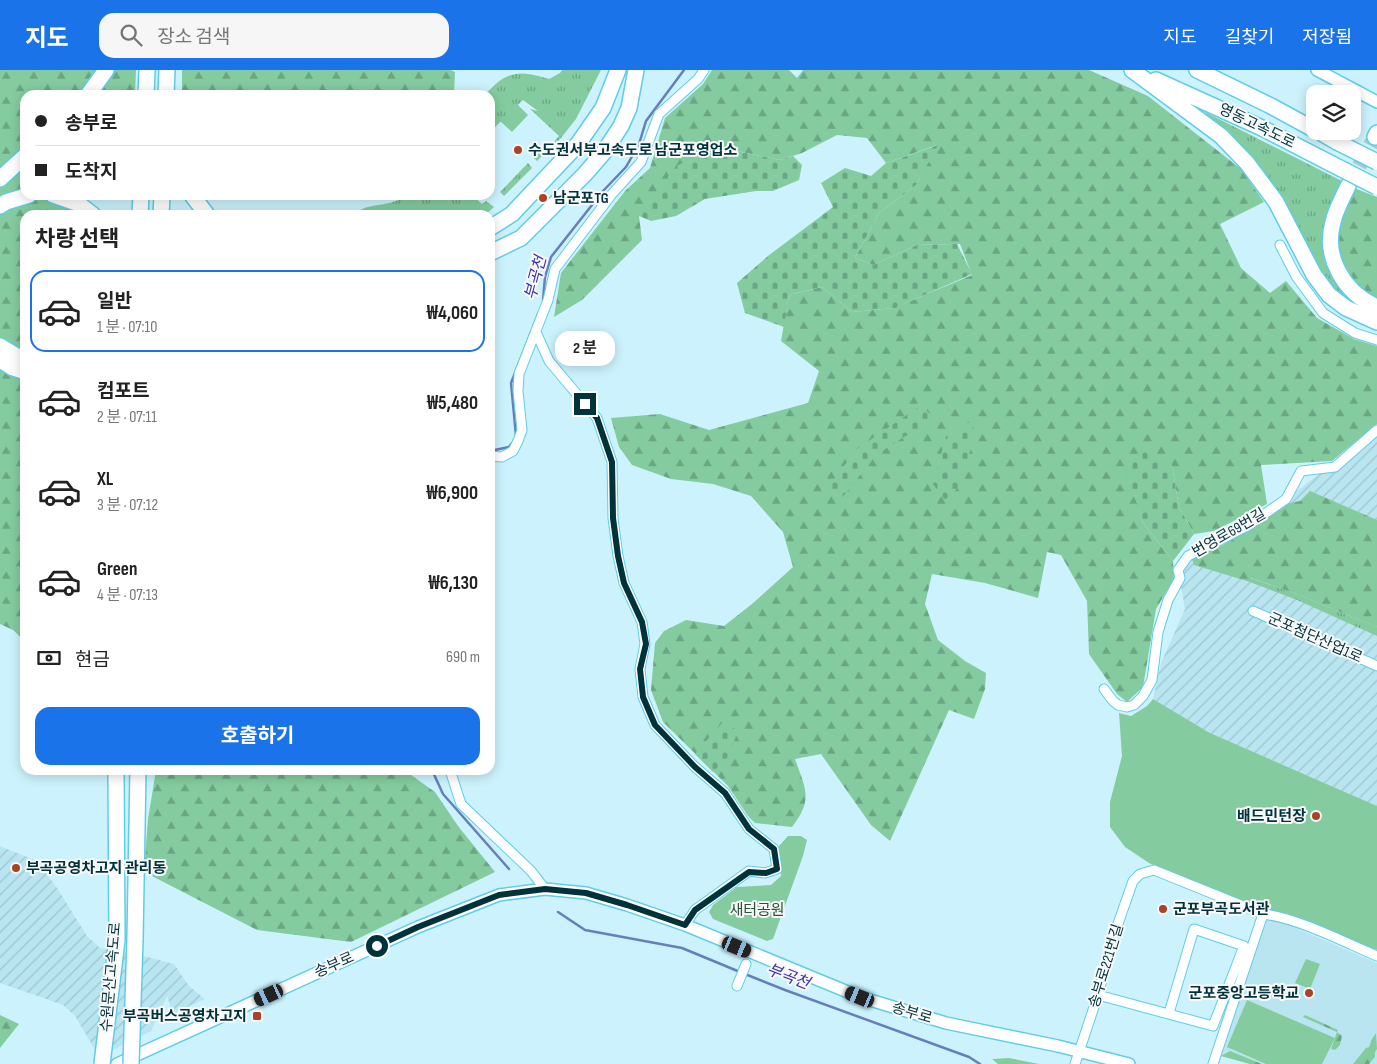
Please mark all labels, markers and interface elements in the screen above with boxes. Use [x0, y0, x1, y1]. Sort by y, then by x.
search box [99, 13, 449, 58]
icon: search [117, 21, 145, 49]
text: 지도 [25, 24, 69, 53]
text: 장소 검색 [157, 26, 230, 49]
text: 지도 [1164, 27, 1197, 48]
text: 길찾기 [1225, 27, 1274, 48]
text: 저장됨 [1302, 27, 1352, 48]
map controls [1306, 85, 1361, 140]
button: layers [1306, 85, 1361, 140]
street label: 영동고속도로 [1216, 99, 1298, 153]
text: 송부로 [65, 112, 117, 135]
place label: 수도권서부고속도로 남군포영업소 [528, 141, 738, 160]
marker: 수도권서부고속도로 남군포영업소 [512, 144, 524, 156]
text: 도착지 [65, 161, 117, 184]
place label: 남군포TG [553, 189, 609, 208]
marker: 남군포TG [537, 192, 549, 204]
text: 차량 선택 [35, 226, 119, 253]
water label: 부곡천 [521, 252, 551, 302]
icon: car [37, 289, 82, 334]
text: 일반 [97, 290, 132, 313]
text: ₩4,060 [427, 302, 478, 325]
text: 1 분 · 07:10 [97, 318, 157, 337]
callout: 2 분 [555, 332, 615, 366]
text: 2 분 [573, 339, 597, 358]
icon: car [37, 379, 82, 424]
text: 컴포트 [97, 380, 149, 403]
text: ₩5,480 [427, 392, 478, 415]
route end [574, 393, 596, 415]
text: 2 분 · 07:11 [97, 408, 157, 427]
text: XL [97, 468, 113, 491]
icon: car [37, 469, 82, 514]
text: ₩6,900 [427, 482, 478, 505]
text: 3 분 · 07:12 [97, 496, 158, 515]
street label: 번영로69번길 [1189, 504, 1269, 562]
text: Green [97, 558, 137, 581]
icon: car [37, 559, 82, 604]
text: ₩6,130 [429, 572, 478, 595]
text: 4 분 · 07:13 [97, 586, 158, 605]
street label: 군포첨단산업1로 [1265, 609, 1365, 667]
icon: cash [35, 644, 63, 672]
text: 690 m [446, 648, 480, 667]
text: 현금 [75, 649, 110, 672]
button: 호출하기 [35, 707, 480, 765]
place label: 배드민턴장 [1237, 807, 1306, 826]
marker: 배드민턴장 [1310, 810, 1322, 822]
place label: 부곡공영차고지 관리동 [26, 859, 167, 878]
marker: 부곡공영차고지 관리동 [10, 862, 22, 874]
place label: 군포부곡도서관 [1173, 900, 1270, 919]
park label: 새터공원 [729, 901, 785, 920]
marker: 군포부곡도서관 [1157, 903, 1169, 915]
street label: 수원문산고속도로 [97, 921, 125, 1033]
street label: 송부로221번길 [1084, 922, 1128, 1010]
car [720, 934, 753, 960]
route start [366, 935, 388, 957]
street label: 송부로 [311, 948, 357, 982]
water label: 부곡천 [764, 960, 814, 995]
car [252, 982, 285, 1008]
car [843, 984, 876, 1010]
place label: 군포중앙고등학교 [1189, 984, 1299, 1003]
marker: 군포중앙고등학교 [1303, 987, 1315, 999]
street label: 송부로 [889, 998, 935, 1028]
place label: 부곡버스공영차고지 [123, 1007, 247, 1026]
marker: 부곡버스공영차고지 [251, 1010, 263, 1022]

